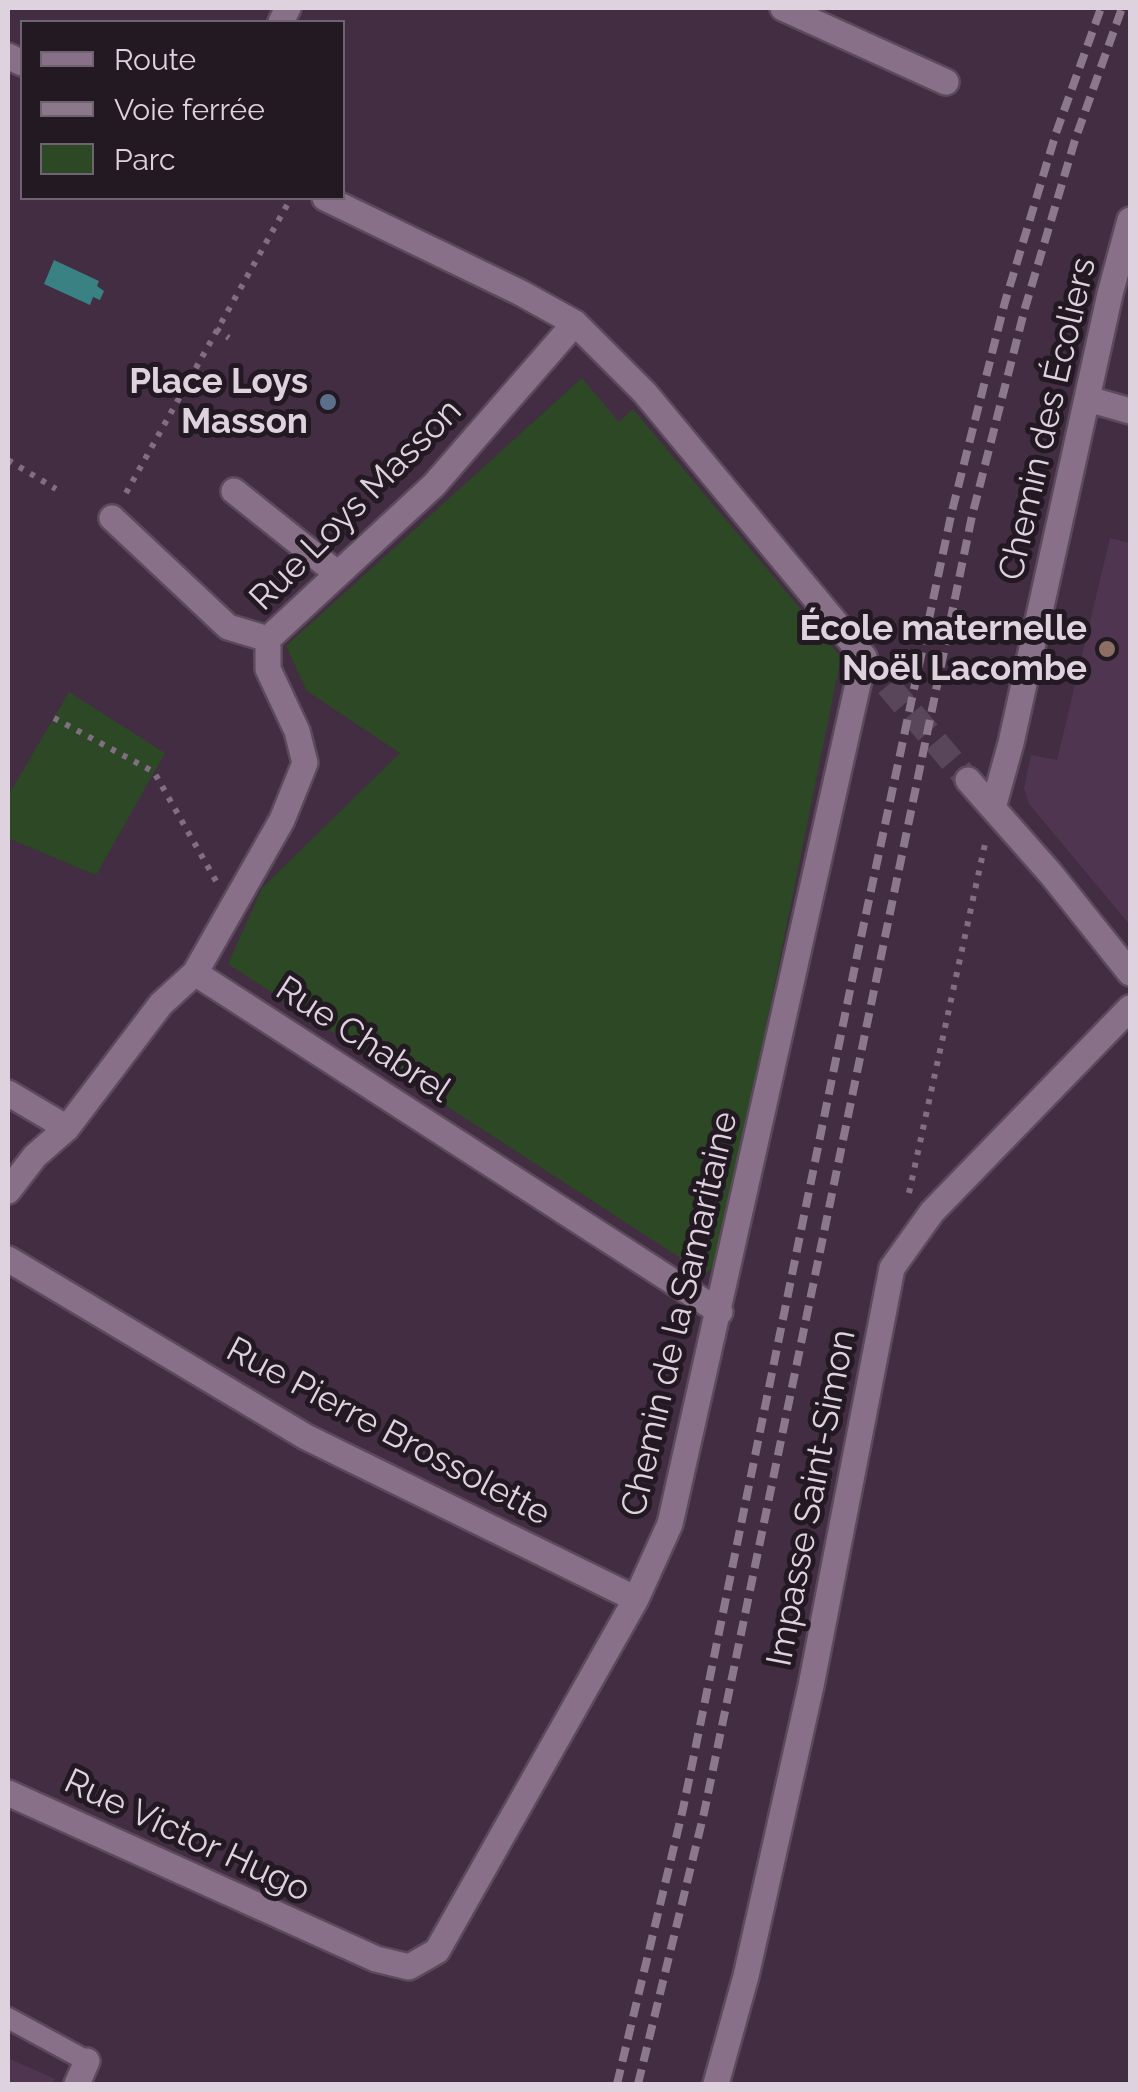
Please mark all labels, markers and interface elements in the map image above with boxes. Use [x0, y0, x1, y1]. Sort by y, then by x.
legend [20, 20, 345, 200]
text: Route [114, 42, 196, 77]
text: Voie ferrée [114, 92, 265, 127]
text: Parc [114, 142, 175, 177]
street label: Chemin des Écoliers [990, 254, 1106, 584]
place label: Place Loys Masson [129, 361, 308, 443]
street label: Rue Loys Masson [241, 390, 471, 620]
marker: Place Loys Masson [317, 391, 339, 413]
place label: École maternelle Noël Lacombe [800, 608, 1087, 690]
marker: École maternelle Noël Lacombe [1096, 638, 1118, 660]
street label: Rue Chabrel [268, 968, 458, 1112]
street label: Chemin de la Samaritaine [613, 1108, 747, 1520]
street label: Impasse Saint-Simon [759, 1326, 865, 1670]
street label: Rue Pierre Brossolette [219, 1329, 557, 1535]
street label: Rue Victor Hugo [58, 1761, 316, 1911]

